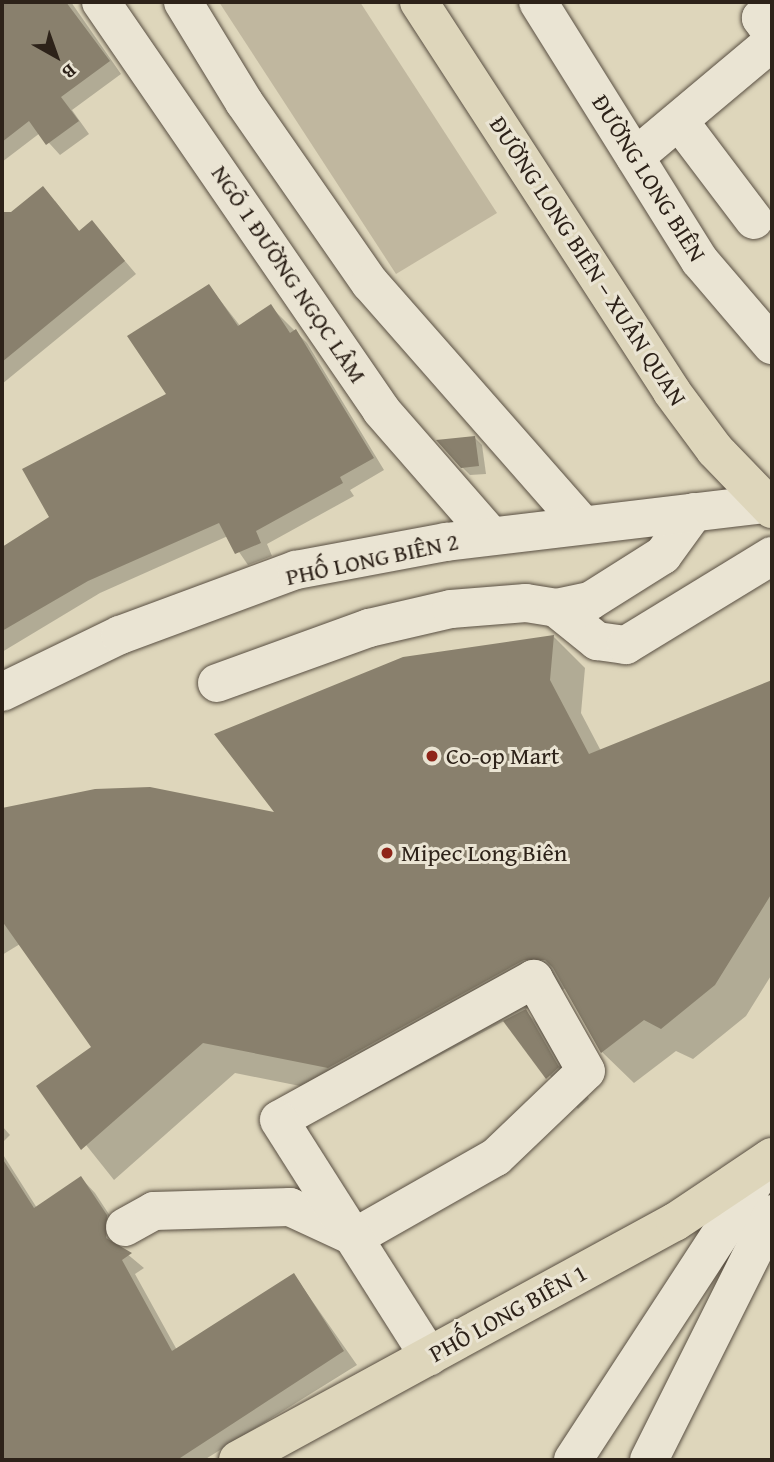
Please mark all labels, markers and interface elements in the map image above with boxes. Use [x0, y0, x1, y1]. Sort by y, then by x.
north arrow [21, 21, 91, 91]
text: B [56, 58, 83, 87]
street label: ĐƯỜNG LONG BIÊN [586, 89, 712, 267]
street label: ĐƯỜNG LONG BIÊN – XUÂN QUAN [484, 111, 692, 411]
street label: NGÕ 1 ĐƯỜNG NGỌC LÂM [205, 160, 373, 388]
street label: PHỐ LONG BIÊN 2 [283, 527, 461, 591]
place label: Co-op Mart [446, 742, 559, 770]
marker: Co-op Mart [424, 748, 440, 764]
place label: Mipec Long Biên [401, 839, 567, 867]
marker: Mipec Long Biên [379, 845, 395, 861]
street label: PHỐ LONG BIÊN 1 [424, 1258, 592, 1368]

